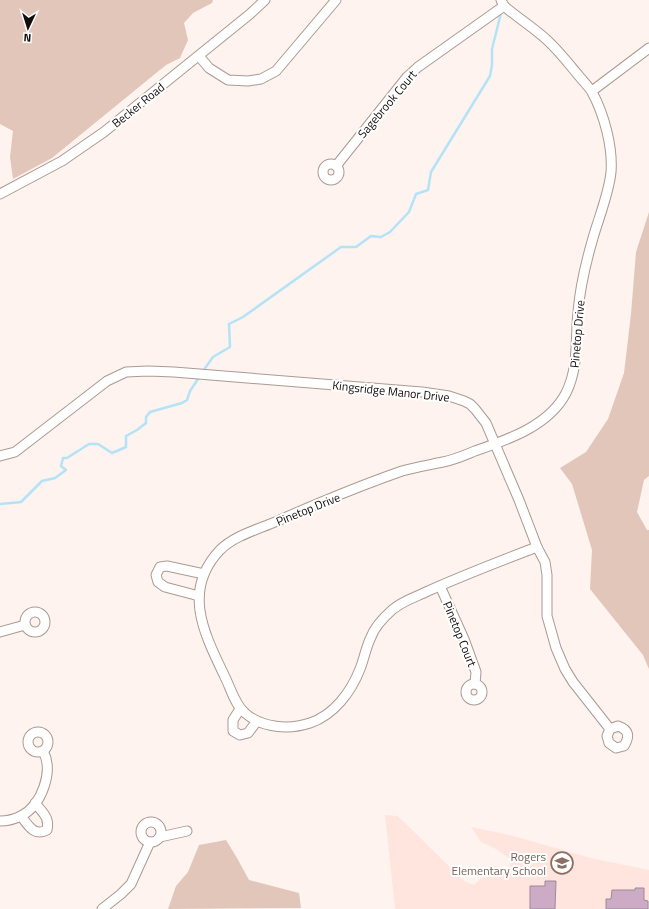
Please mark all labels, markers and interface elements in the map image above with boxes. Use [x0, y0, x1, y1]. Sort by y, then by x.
north arrow [8, 8, 48, 48]
text: N [23, 30, 32, 46]
street label: Sagebrook Court [353, 65, 422, 142]
street label: Becker Road [107, 78, 169, 132]
street label: Pinetop Drive [565, 299, 589, 369]
street label: Kingsridge Manor Drive [332, 375, 450, 407]
street label: Pinetop Drive [273, 487, 343, 531]
street label: Pinetop Court [438, 598, 482, 670]
place label: Rogers Elementary School [452, 847, 546, 880]
school or university icon: Rogers Elementary School [549, 850, 575, 876]

